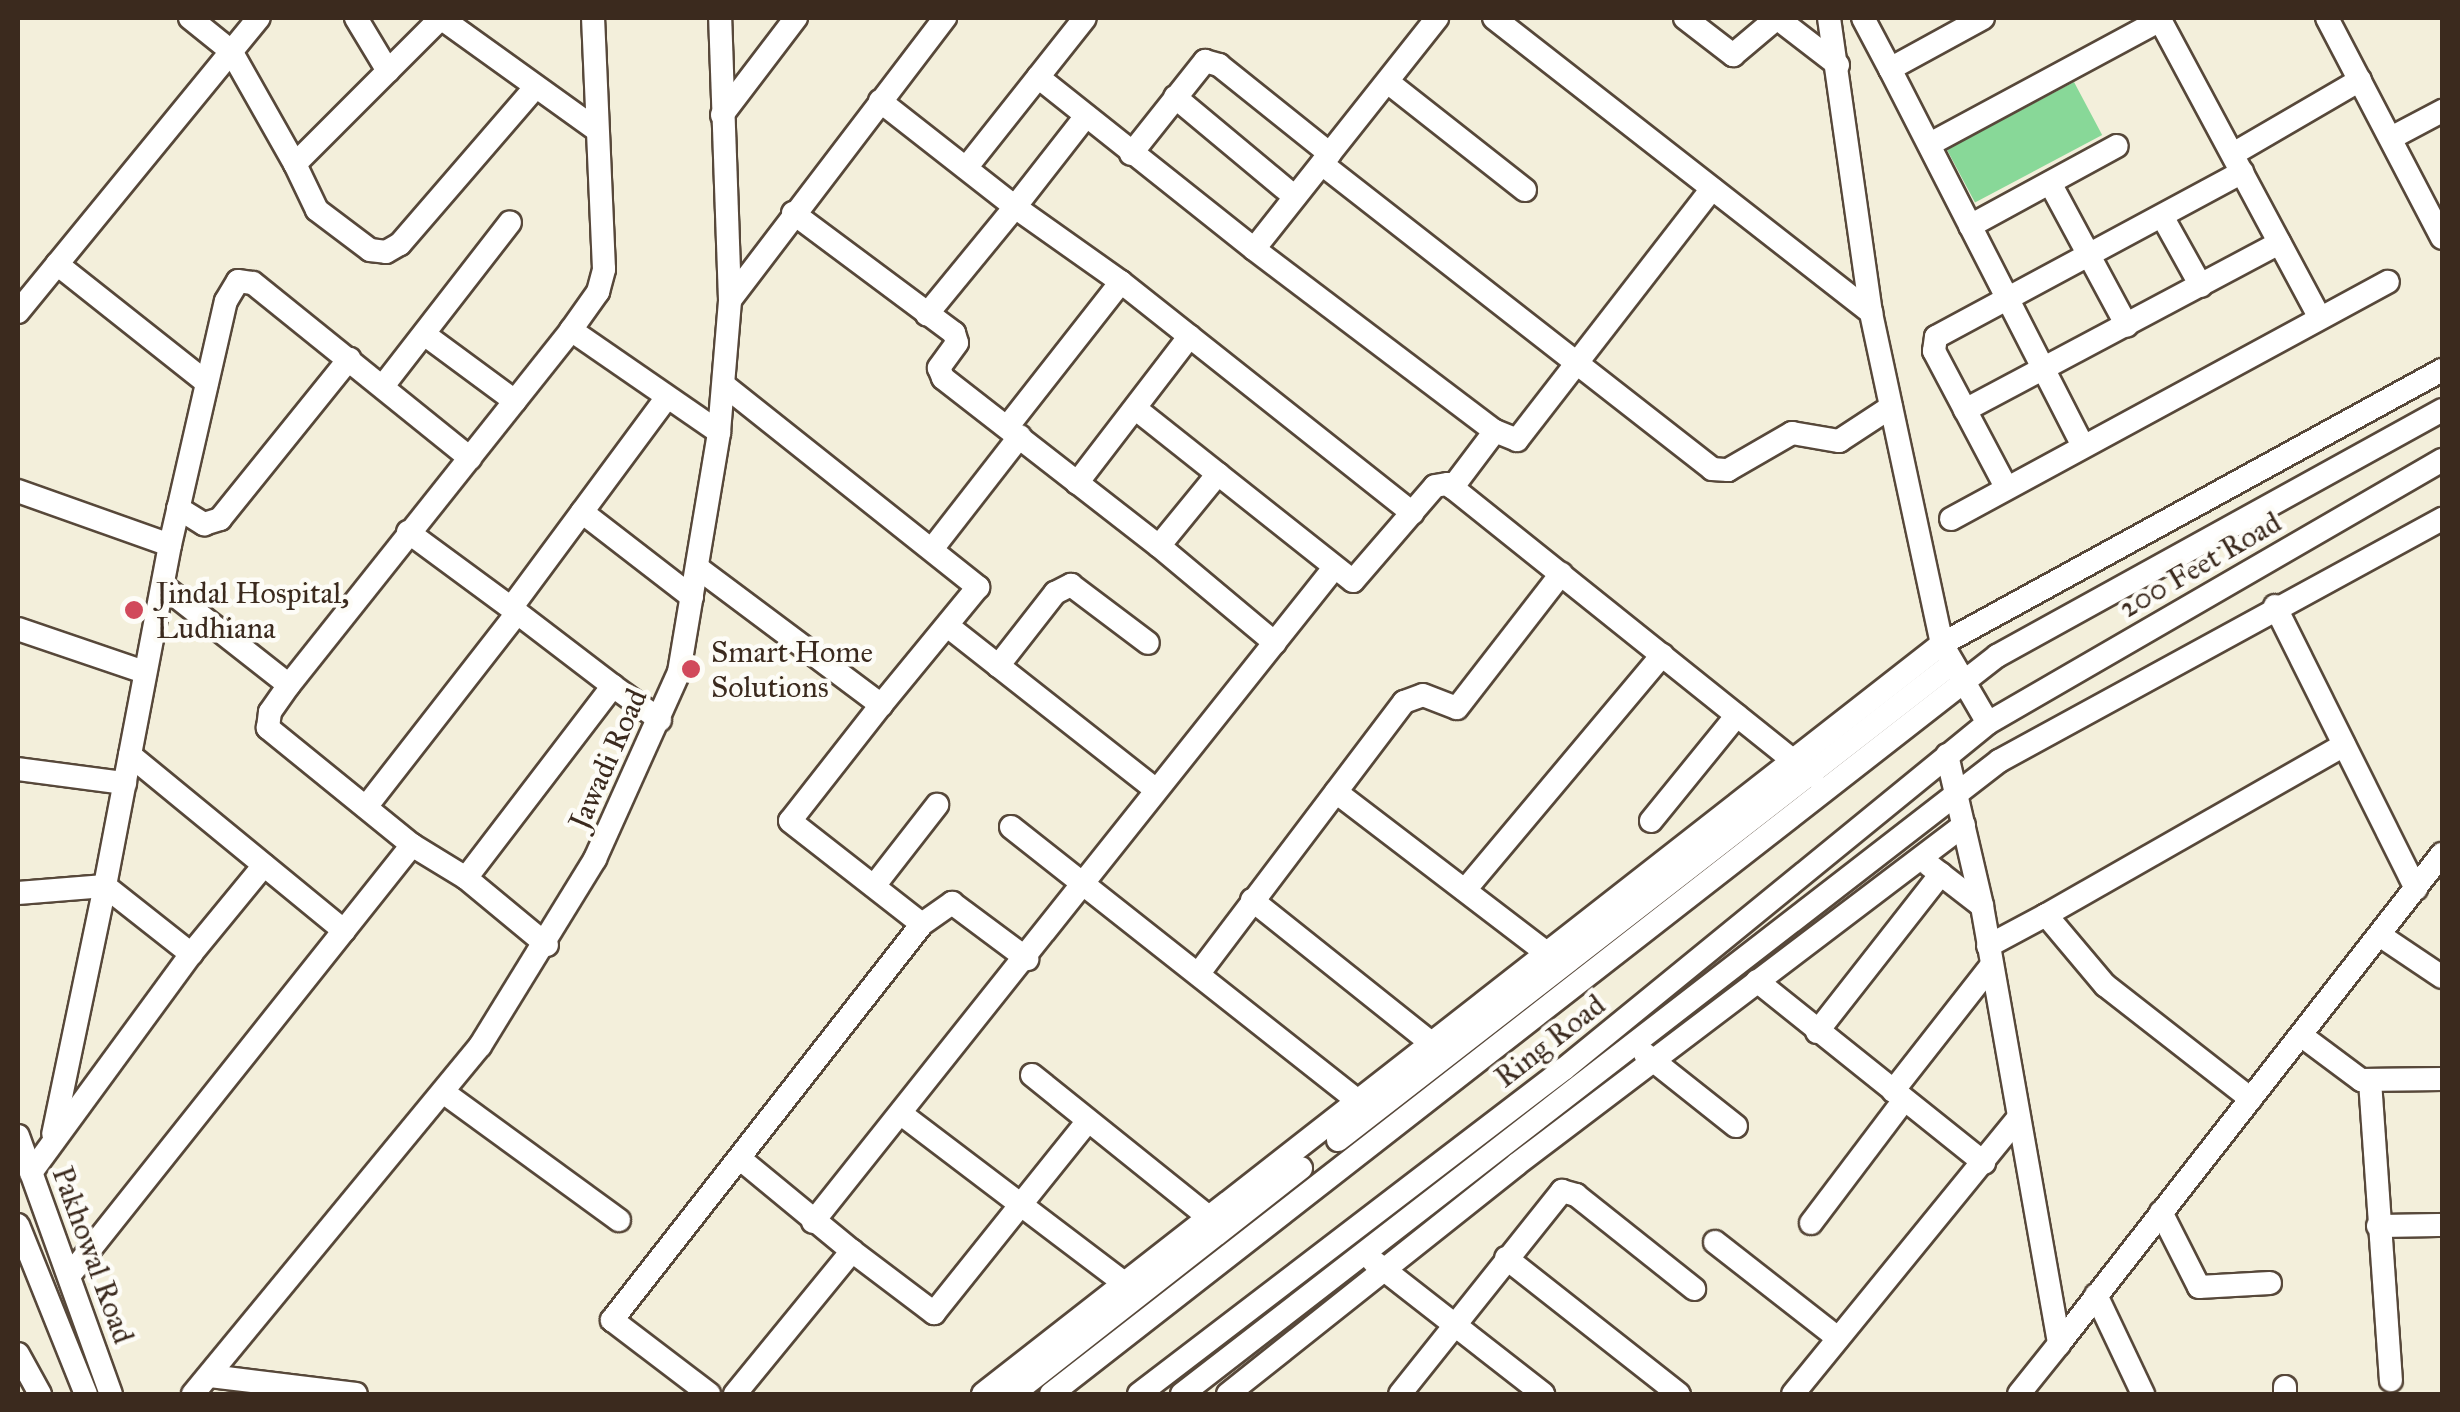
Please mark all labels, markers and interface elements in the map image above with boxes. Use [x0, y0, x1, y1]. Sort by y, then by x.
street label: 200 Feet Road [2113, 504, 2287, 626]
place label: Jindal Hospital, Ludhiana [156, 575, 349, 646]
marker: Jindal Hospital, Ludhiana [121, 597, 147, 623]
place label: Smart Home Solutions [711, 634, 873, 704]
marker: Smart Home Solutions [680, 658, 702, 680]
street label: Jawadi Road [561, 683, 655, 835]
street label: Ring Road [1488, 987, 1612, 1095]
street label: Pakhowal Road [44, 1162, 142, 1348]

